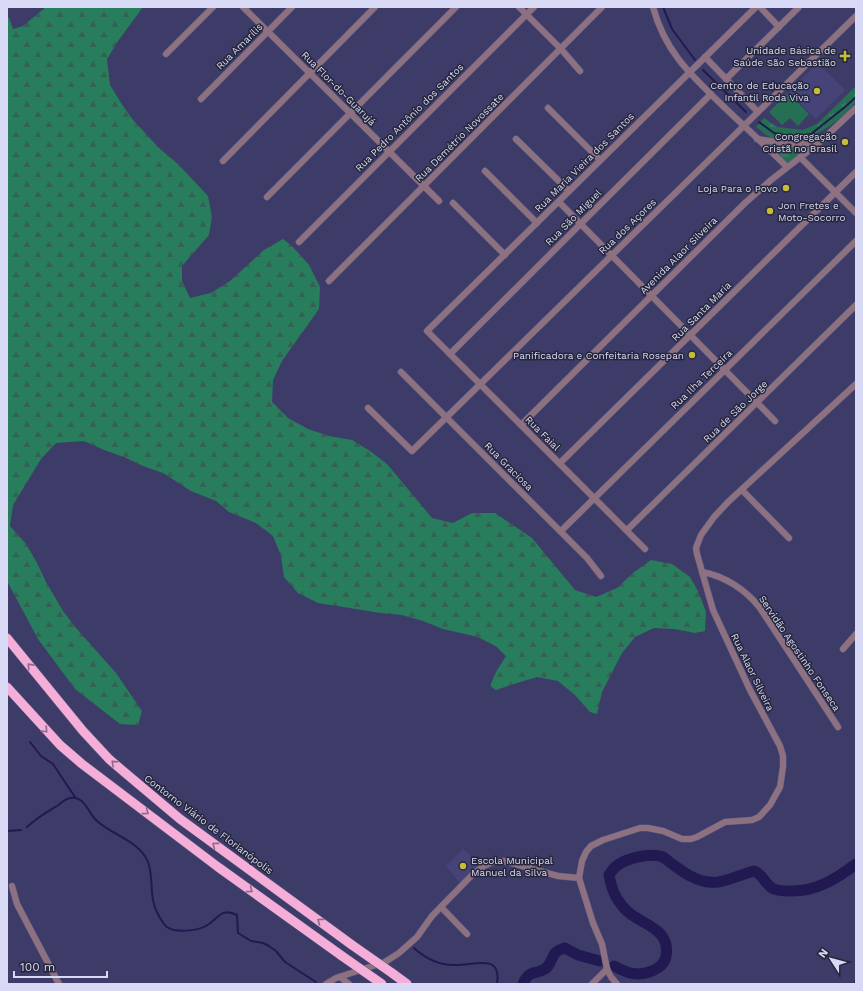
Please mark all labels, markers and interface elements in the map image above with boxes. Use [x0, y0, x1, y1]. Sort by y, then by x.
street label: Rua Amarílis [214, 21, 265, 72]
place label: Unidade Básica de Saúde São Sebastião [733, 45, 836, 68]
street label: Rua Flor-do-Guarujá [299, 49, 378, 128]
marker: Unidade Básica de Saúde São Sebastião [839, 50, 851, 62]
street label: Rua Pedro Antônio dos Santos [353, 61, 466, 174]
place label: Centro de Educação Infantil Roda Viva [710, 80, 809, 103]
marker: Centro de Educação Infantil Roda Viva [812, 86, 822, 96]
street label: Rua Demétrio Novossate [413, 91, 506, 184]
street label: Rua Maria Vieira dos Santos [532, 110, 636, 214]
place label: Congregação Cristã no Brasil [762, 131, 837, 154]
marker: Congregação Cristã no Brasil [840, 137, 850, 147]
place label: Loja Para o Povo [698, 183, 778, 194]
marker: Loja Para o Povo [781, 183, 791, 193]
street label: Rua São Miguel [543, 187, 604, 248]
street label: Rua dos Açores [596, 196, 658, 256]
place label: Jon Fretes e Moto-Socorro [778, 200, 845, 223]
marker: Jon Fretes e Moto-Socorro [765, 206, 775, 216]
street label: Avenida Alaor Silveira [638, 214, 719, 296]
street label: Rua Santa Maria [669, 279, 733, 343]
street label: Rua Ilha Terceira [669, 347, 734, 411]
place label: Panificadora e Confeitaria Rosepan [513, 350, 684, 361]
marker: Panificadora e Confeitaria Rosepan [687, 350, 697, 360]
street label: Rua de São Jorge [701, 378, 770, 445]
street label: Rua Faial [523, 414, 562, 453]
street label: Rua Graciosa [482, 440, 535, 493]
street label: Servidão Agostinho Fonseca [757, 593, 843, 713]
street label: Rua Alaor Silveira [729, 632, 776, 713]
one-way arrow [28, 664, 35, 671]
one-way arrow [41, 725, 48, 732]
one-way arrow [111, 761, 119, 768]
street label: Contorno Viário de Florianópolis [142, 772, 275, 876]
one-way arrow [141, 807, 148, 814]
one-way arrow [213, 842, 220, 849]
place label: Escola Municipal Manuel da Silva [471, 855, 553, 878]
marker: Escola Municipal Manuel da Silva [458, 861, 468, 871]
one-way arrow [245, 885, 252, 892]
one-way arrow [318, 919, 325, 926]
north arrow [811, 939, 851, 979]
text: N [816, 946, 831, 961]
scale bar [14, 953, 107, 979]
text: 100 m [20, 960, 55, 974]

